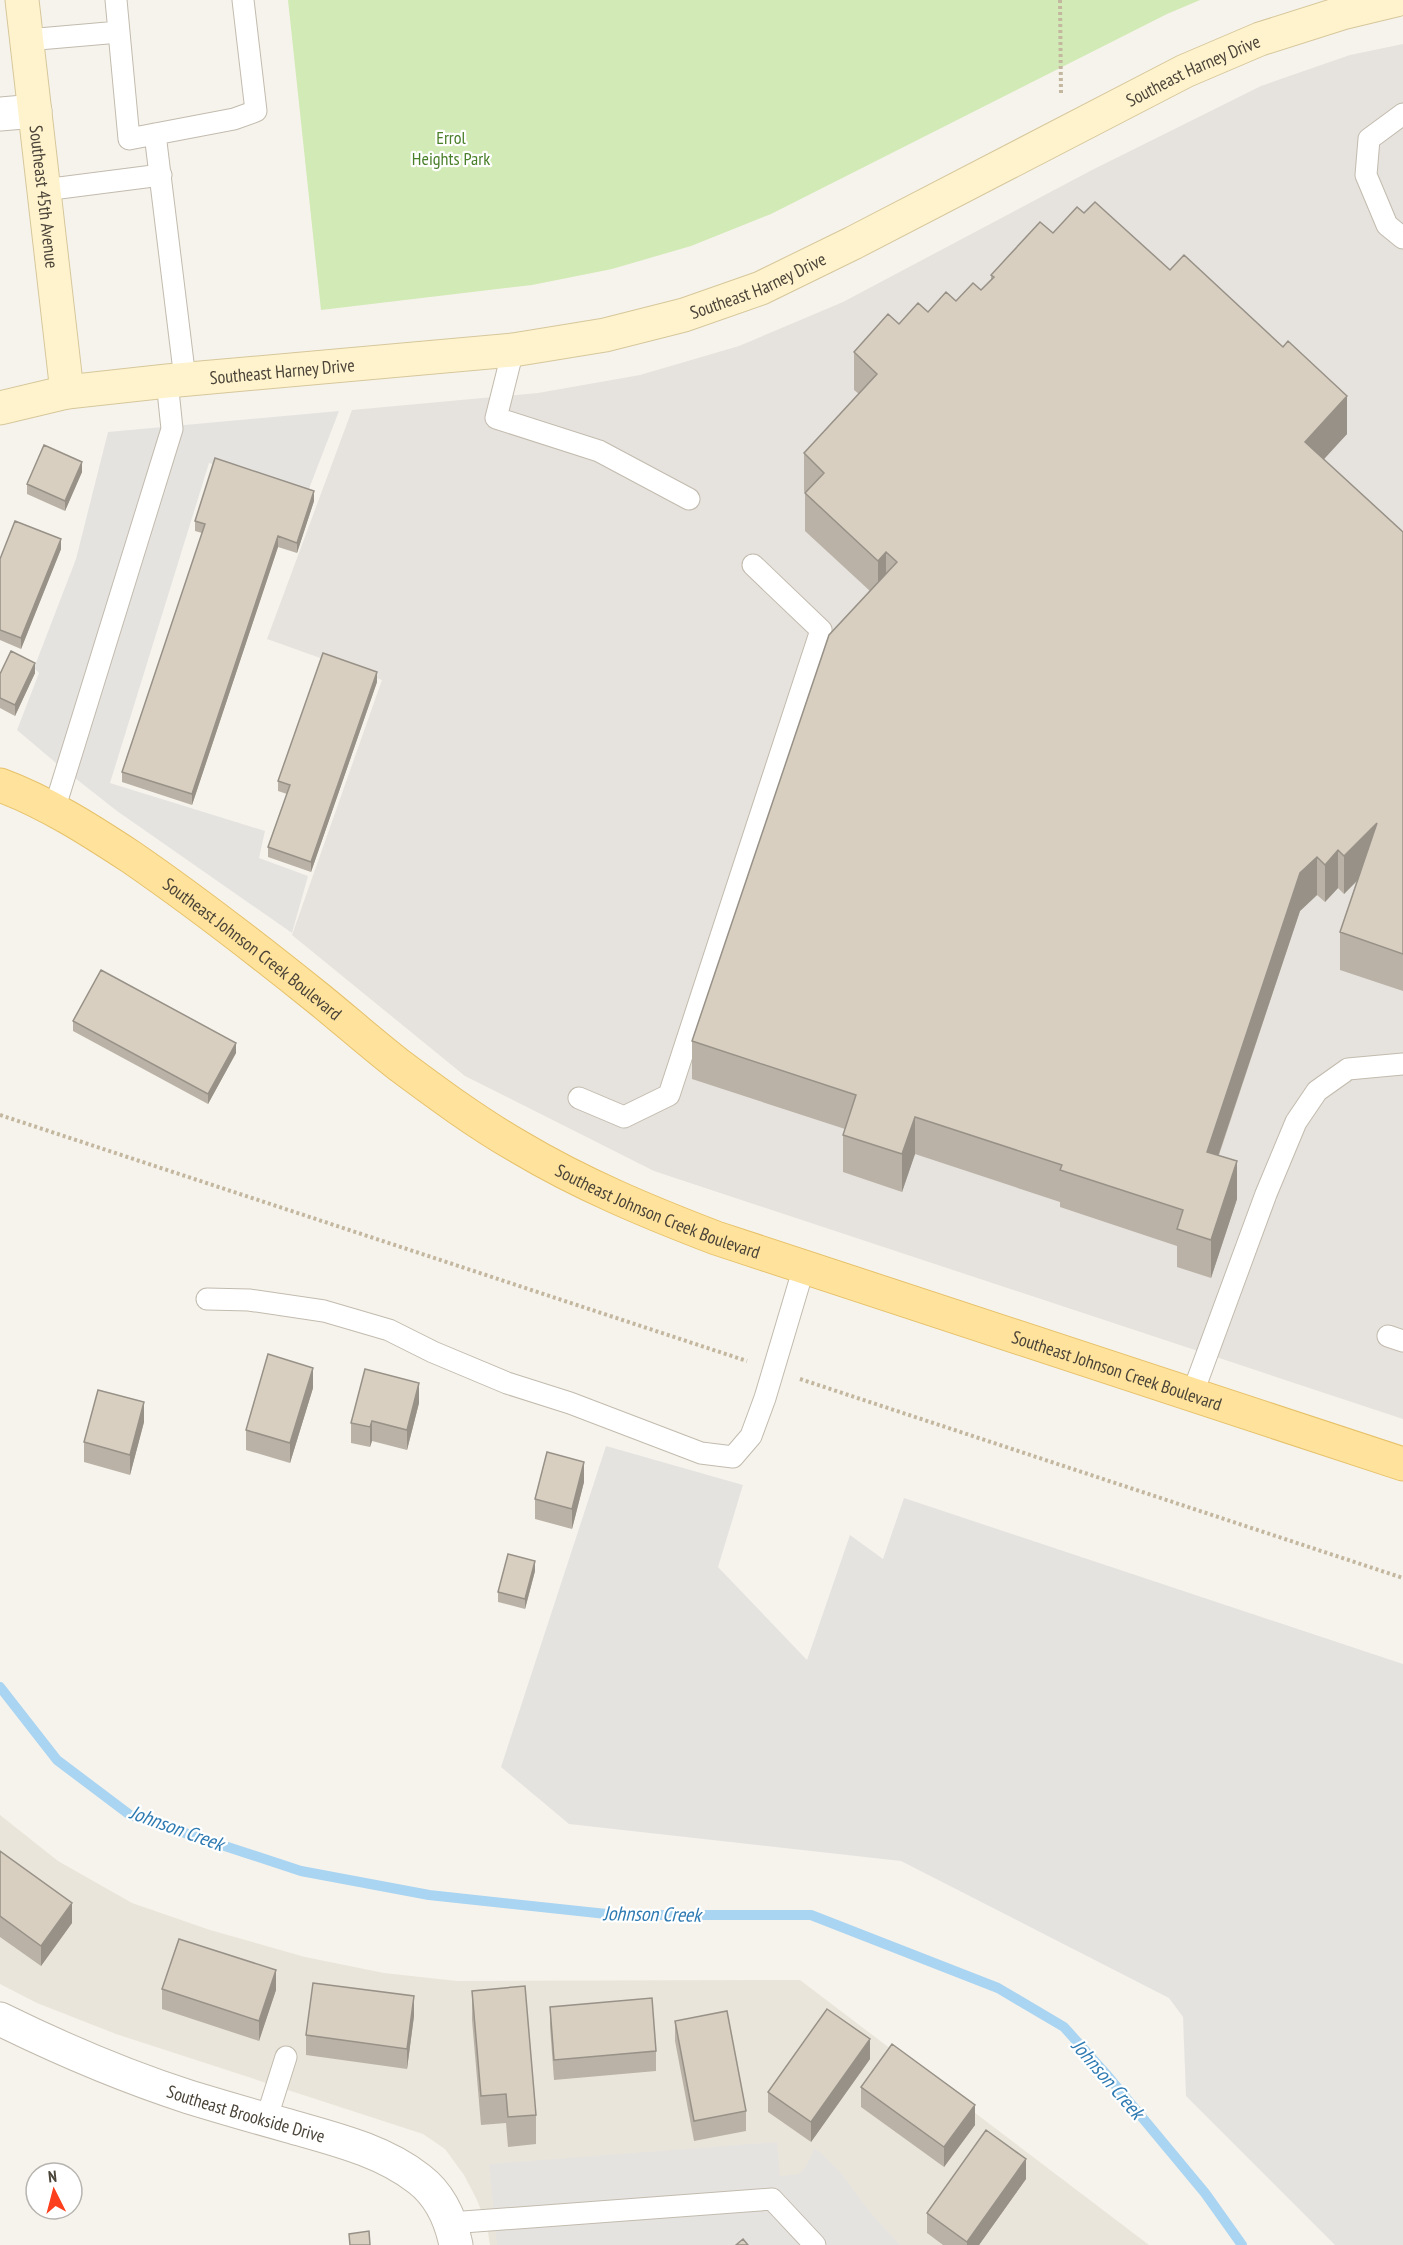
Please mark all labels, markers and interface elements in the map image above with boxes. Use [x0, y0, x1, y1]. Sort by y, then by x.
street label: Southeast Harney Drive [1122, 29, 1263, 111]
street label: Southeast 45th Avenue [25, 124, 64, 269]
park label: Errol Heights Park [412, 126, 490, 170]
street label: Southeast Harney Drive [687, 247, 829, 324]
street label: Southeast Harney Drive [209, 353, 355, 389]
street label: Southeast Johnson Creek Boulevard [159, 872, 347, 1025]
street label: Southeast Johnson Creek Boulevard [552, 1158, 763, 1263]
street label: Southeast Johnson Creek Boulevard [1009, 1325, 1225, 1415]
water label: Johnson Creek [126, 1799, 230, 1858]
water label: Johnson Creek [602, 1900, 703, 1928]
water label: Johnson Creek [1065, 2033, 1151, 2126]
street label: Southeast Brookside Drive [164, 2079, 328, 2147]
north arrow [24, 2161, 84, 2221]
text: N [47, 2166, 58, 2186]

